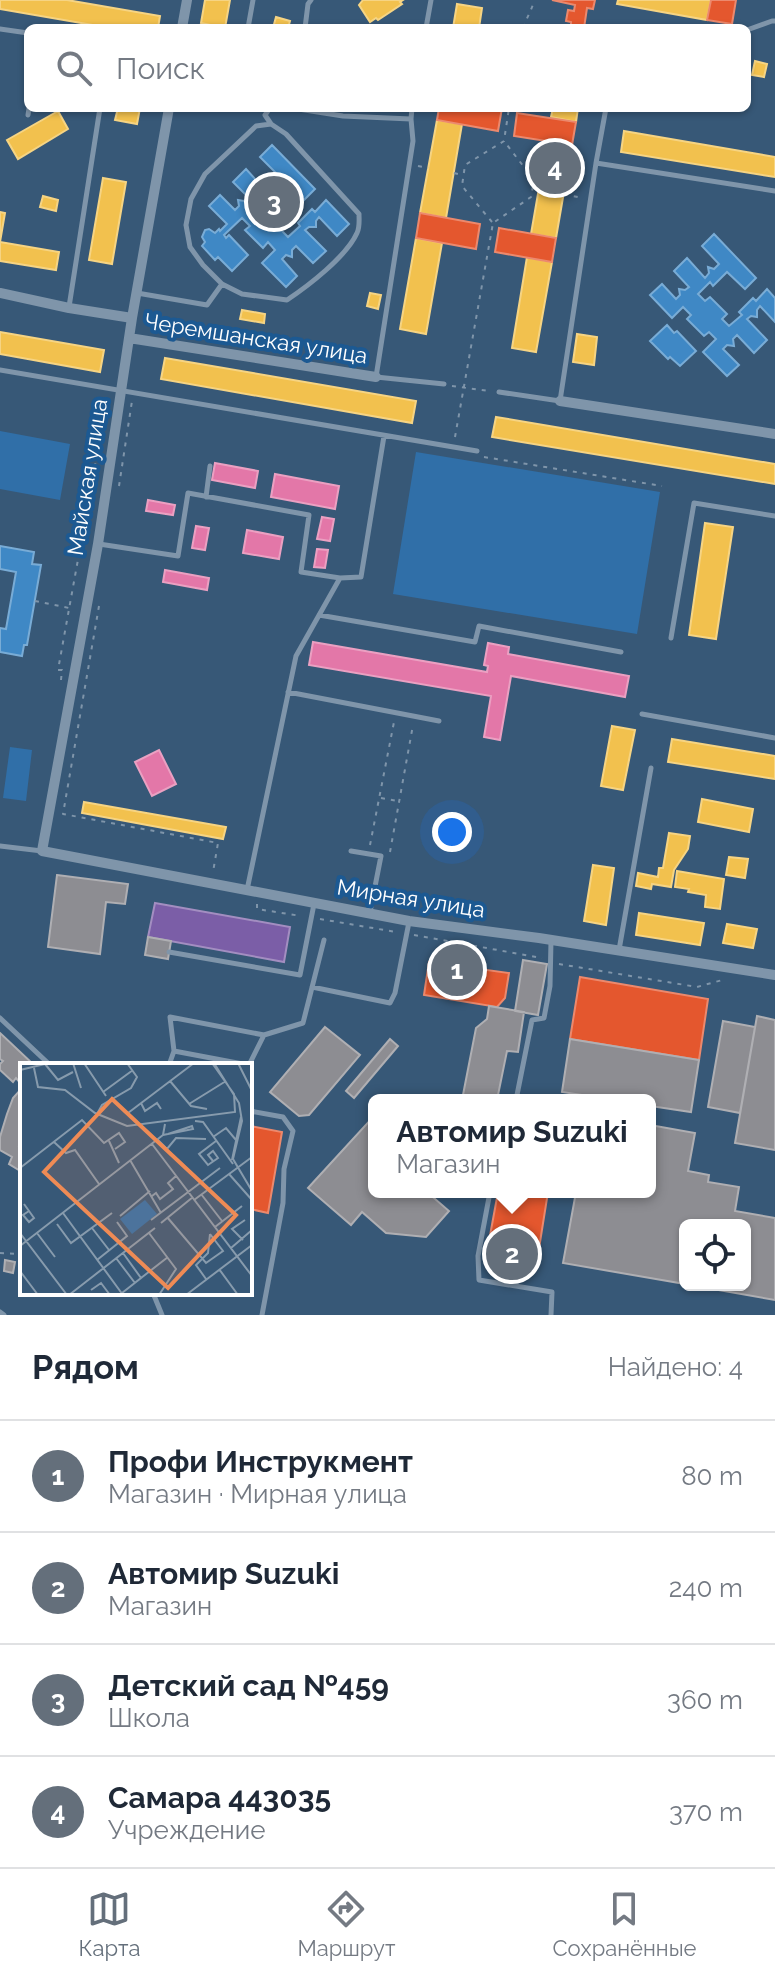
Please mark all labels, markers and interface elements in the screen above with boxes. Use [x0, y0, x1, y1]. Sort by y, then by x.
search box [24, 24, 751, 112]
icon: search [52, 46, 96, 90]
text: Поиск [116, 51, 205, 86]
pin: 4 [529, 138, 581, 198]
pin: 3 [248, 172, 300, 232]
street label: Черемшанская улица [143, 308, 369, 368]
street label: Майская улица [62, 397, 112, 557]
your location [432, 812, 472, 852]
street label: Мирная улица [335, 873, 487, 923]
pin: 1 [431, 940, 483, 1000]
inset map [20, 1063, 252, 1295]
popup [368, 1094, 656, 1198]
text: Автомир Suzuki [396, 1114, 628, 1149]
text: Магазин [396, 1149, 500, 1179]
map controls [679, 1219, 751, 1291]
button: locate [679, 1219, 751, 1291]
pin: 2 [486, 1224, 538, 1284]
text: Рядом [32, 1347, 139, 1387]
text: Найдено: 4 [608, 1352, 743, 1382]
text: Профи Инструкмент [108, 1444, 413, 1479]
text: 1 [52, 1461, 64, 1491]
text: 80 m [681, 1461, 743, 1491]
text: Магазин · Мирная улица [108, 1479, 407, 1509]
text: Автомир Suzuki [108, 1556, 339, 1591]
text: 2 [51, 1573, 65, 1603]
text: 240 m [669, 1573, 743, 1603]
text: Магазин [108, 1591, 212, 1621]
text: Детский сад №459 [108, 1668, 389, 1703]
text: 3 [51, 1685, 65, 1715]
text: 360 m [667, 1685, 743, 1715]
text: Школа [108, 1703, 190, 1733]
text: Самара 443035 [108, 1780, 331, 1815]
text: 4 [51, 1797, 65, 1827]
text: 370 m [669, 1797, 743, 1827]
text: Учреждение [108, 1815, 265, 1845]
tab: Карта [79, 1887, 140, 1961]
tab: Маршрут [297, 1887, 395, 1961]
tab: Сохранённые [552, 1887, 696, 1961]

